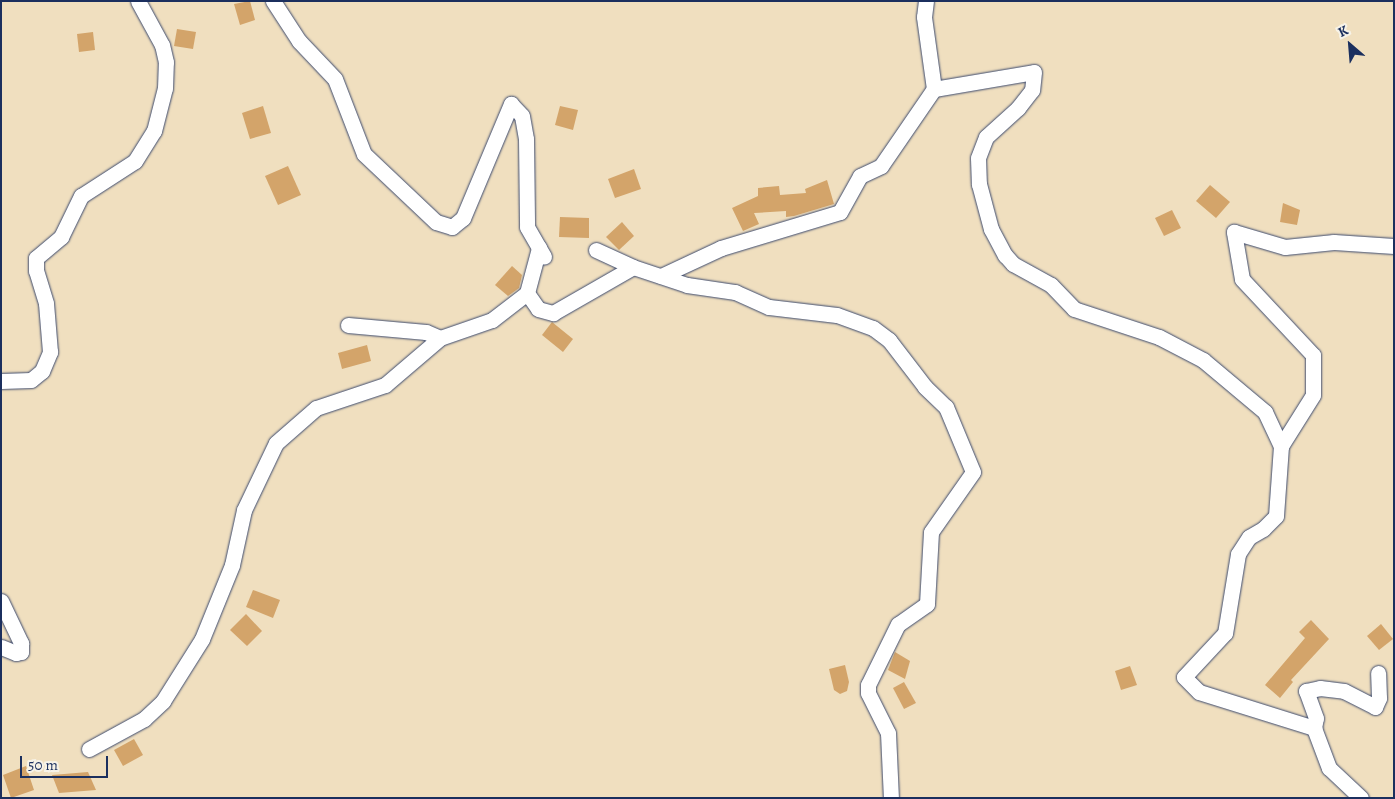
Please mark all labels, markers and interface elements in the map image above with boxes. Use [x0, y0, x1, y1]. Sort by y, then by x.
north arrow [1325, 20, 1375, 70]
text: K [1335, 21, 1351, 42]
scale bar [22, 746, 110, 778]
text: 50 m [28, 755, 58, 775]

